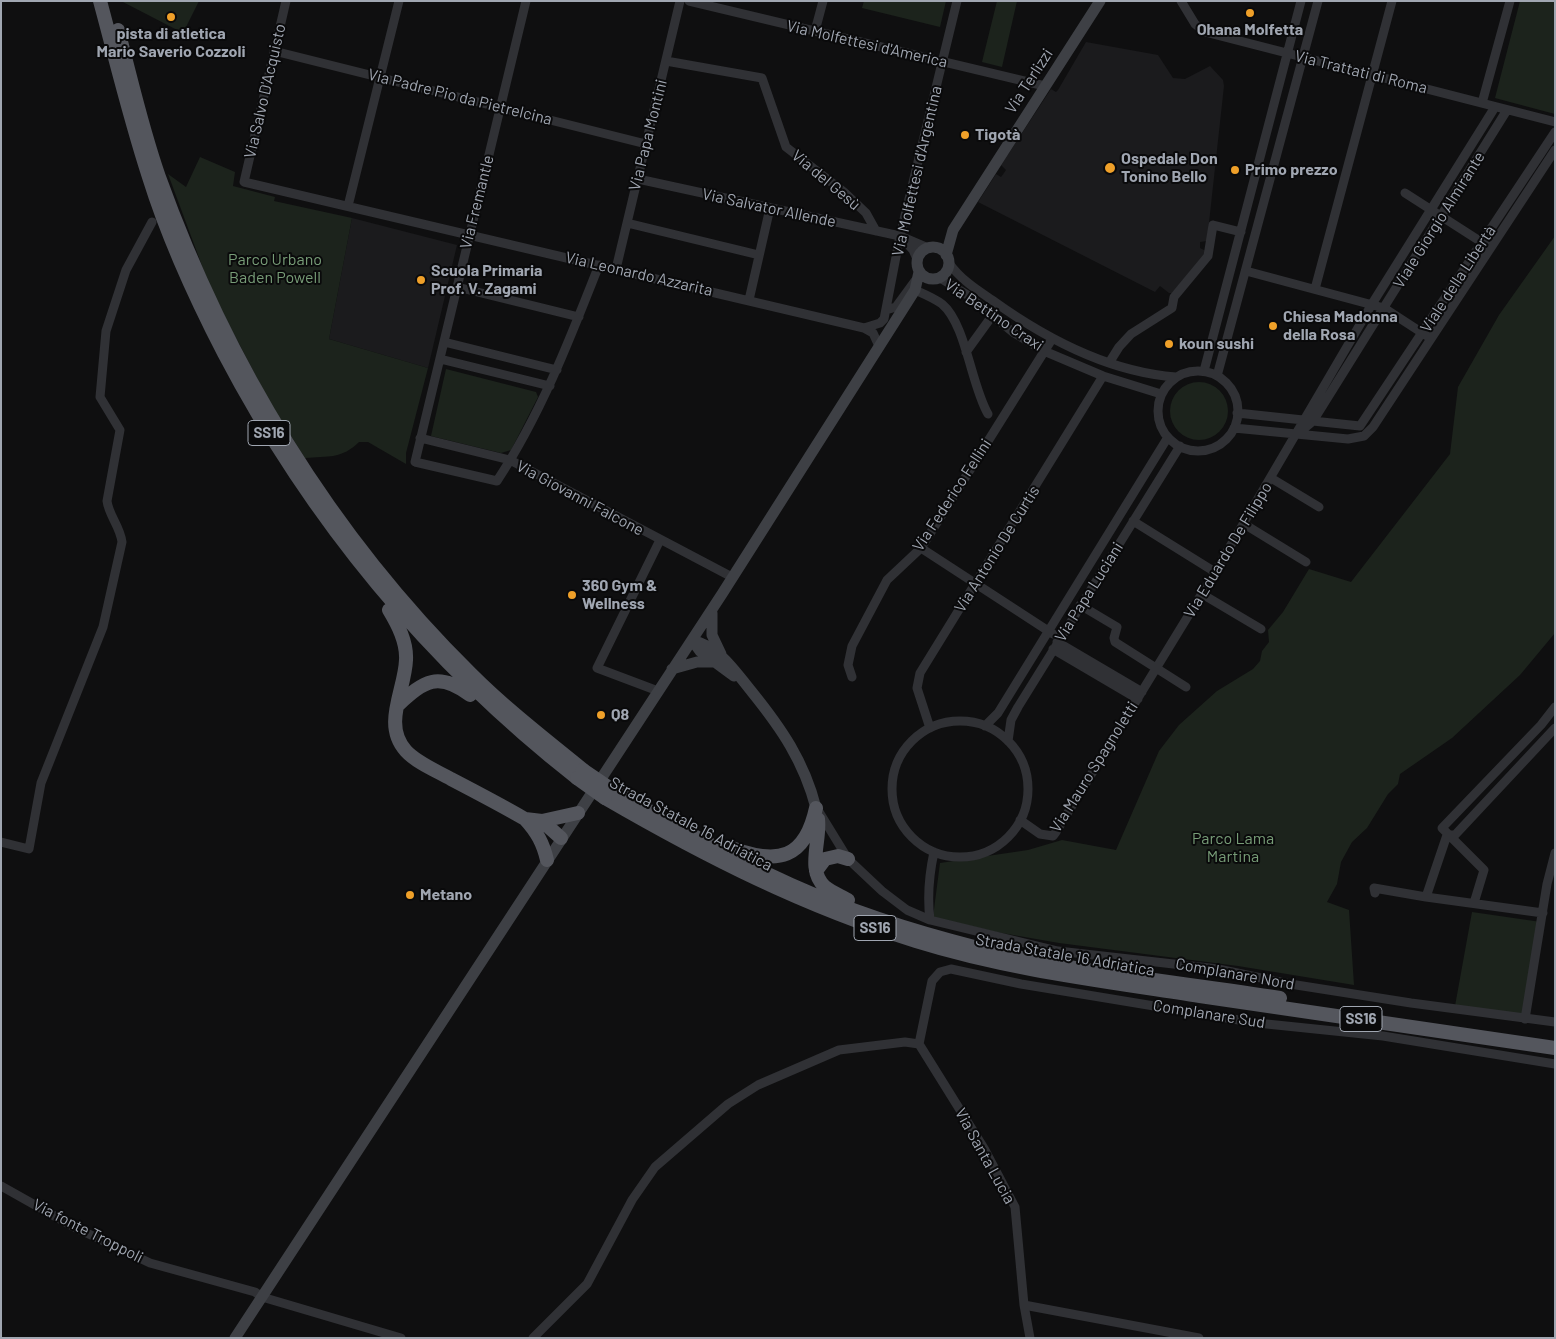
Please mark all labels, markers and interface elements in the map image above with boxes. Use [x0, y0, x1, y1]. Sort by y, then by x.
marker: Ohana Molfetta [1244, 7, 1256, 19]
marker: pista di atletica Mario Saverio Cozzoli [165, 11, 177, 23]
street label: Via Molfettesi d'America [785, 16, 949, 72]
place label: Ohana Molfetta [1197, 20, 1303, 40]
street label: Via Salvo D'Acquisto [240, 22, 290, 160]
place label: pista di atletica Mario Saverio Cozzoli [97, 24, 245, 62]
street label: Via Terlizzi [1001, 45, 1057, 117]
street label: Via Trattati di Roma [1293, 46, 1429, 98]
street label: Via Padre Pio da Pietrelcina [366, 65, 554, 129]
street label: Via Papa Montini [625, 77, 671, 193]
street label: Via Molfettesi d'Argentina [888, 84, 946, 258]
place label: Tigotà [975, 125, 1020, 145]
marker: Tigotà [959, 129, 971, 141]
street label: Via del Gesù [788, 146, 864, 214]
street label: Viale Giorgio Almirante [1389, 148, 1489, 292]
place label: Ospedale Don Tonino Bello [1121, 149, 1218, 187]
street label: Via Fremantle [456, 153, 498, 251]
place label: Primo prezzo [1245, 160, 1338, 180]
marker: Ospedale Don Tonino Bello [1103, 161, 1117, 175]
marker: Primo prezzo [1229, 164, 1241, 176]
street label: Via Salvator Allende [700, 184, 838, 232]
street label: Viale della Libertà [1416, 222, 1500, 336]
street label: Via Leonardo Azzarita [564, 248, 714, 300]
park label: Parco Urbano Baden Powell [228, 250, 322, 288]
place label: Scuola Primaria Prof. V. Zagami [431, 261, 543, 299]
marker: Scuola Primaria Prof. V. Zagami [415, 274, 427, 286]
street label: Via Bettino Craxi [941, 275, 1047, 355]
place label: Chiesa Madonna della Rosa [1283, 307, 1398, 345]
marker: Chiesa Madonna della Rosa [1267, 320, 1279, 332]
place label: koun sushi [1179, 334, 1254, 354]
marker: koun sushi [1163, 338, 1175, 350]
road number: SS16 [248, 420, 290, 446]
street label: Via Federico Fellini [908, 435, 996, 555]
street label: Via Giovanni Falcone [513, 456, 647, 540]
street label: Via Eduardo De Filippo [1180, 479, 1276, 621]
street label: Via Antonio De Curtis [950, 482, 1044, 616]
street label: Via Papa Luciani [1051, 539, 1127, 645]
place label: 360 Gym & Wellness [582, 576, 657, 614]
marker: 360 Gym & Wellness [566, 589, 578, 601]
street label: Via Mauro Spagnoletti [1046, 698, 1142, 836]
place label: Q8 [611, 705, 629, 725]
marker: Q8 [595, 709, 607, 721]
street label: Strada Statale 16 Adriatica [606, 773, 776, 875]
park label: Parco Lama Martina [1192, 829, 1274, 867]
place label: Metano [420, 885, 472, 905]
marker: Metano [404, 889, 416, 901]
road number: SS16 [854, 916, 896, 940]
street label: Strada Statale 16 Adriatica [974, 930, 1156, 980]
street label: Complanare Nord [1174, 954, 1296, 994]
street label: Complanare Sud [1152, 996, 1266, 1032]
road number: SS16 [1340, 1006, 1382, 1032]
street label: Via Santa Lucia [951, 1105, 1019, 1207]
street label: Via fonte Troppoli [30, 1195, 146, 1267]

